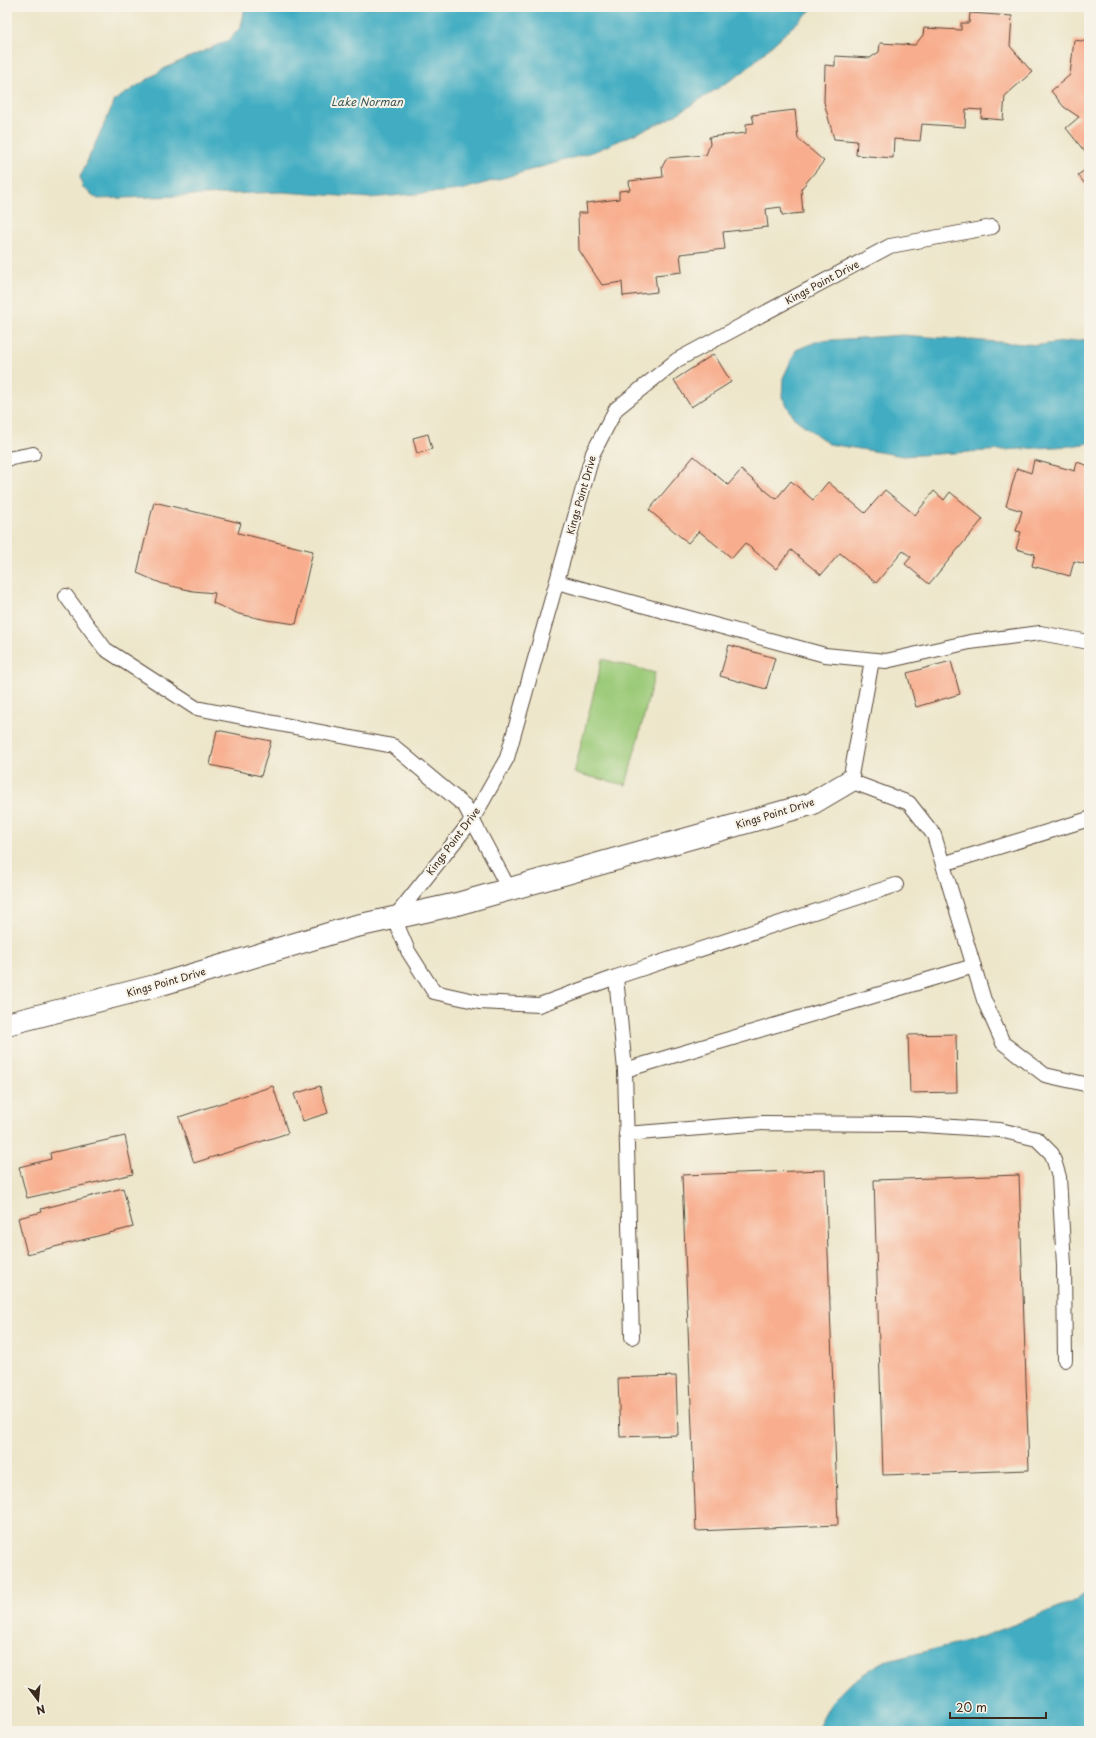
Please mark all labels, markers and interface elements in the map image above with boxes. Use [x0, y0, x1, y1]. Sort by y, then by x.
water label: Lake Norman [331, 93, 403, 110]
street label: Kings Point Drive [782, 256, 861, 307]
street label: Kings Point Drive [562, 454, 599, 536]
street label: Kings Point Drive [734, 793, 816, 832]
street label: Kings Point Drive [422, 804, 483, 878]
street label: Kings Point Drive [125, 963, 207, 1000]
north arrow [18, 1680, 58, 1720]
scale bar [950, 1694, 1046, 1720]
text: 20 m [956, 1698, 987, 1716]
text: N [34, 1701, 47, 1720]

